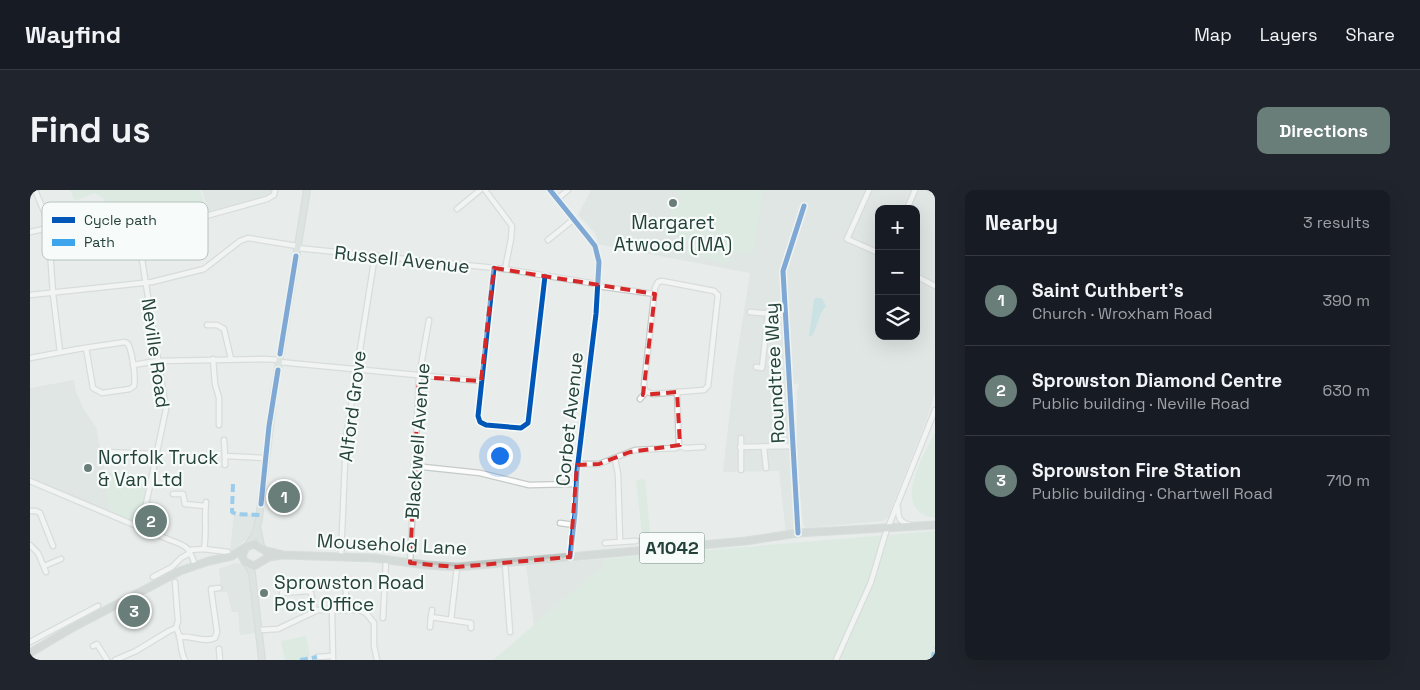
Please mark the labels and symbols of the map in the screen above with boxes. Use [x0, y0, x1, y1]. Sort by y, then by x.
marker: Margaret Atwood (MA) [667, 197, 679, 209]
legend [42, 202, 208, 260]
place label: Margaret Atwood (MA) [614, 210, 732, 257]
text: Cycle path [84, 211, 157, 229]
text: Path [84, 233, 115, 251]
street label: Russell Avenue [333, 240, 471, 279]
street label: Neville Road [135, 297, 176, 409]
street label: Roundtree Way [758, 302, 791, 444]
street label: Alford Grove [333, 349, 372, 463]
street label: Corbet Avenue [550, 351, 589, 487]
street label: Blackwell Avenue [400, 362, 435, 520]
your location [487, 443, 513, 469]
place label: Norfolk Truck & Van Ltd [98, 445, 219, 492]
marker: Norfolk Truck & Van Ltd [82, 462, 94, 474]
pin: 1 [268, 478, 300, 516]
pin: 2 [135, 502, 167, 540]
street label: Mousehold Lane [316, 528, 468, 561]
road number: A1042 [640, 532, 704, 563]
place label: Sprowston Road Post Office [274, 570, 425, 617]
marker: Sprowston Road Post Office [258, 587, 270, 599]
pin: 3 [118, 592, 150, 630]

